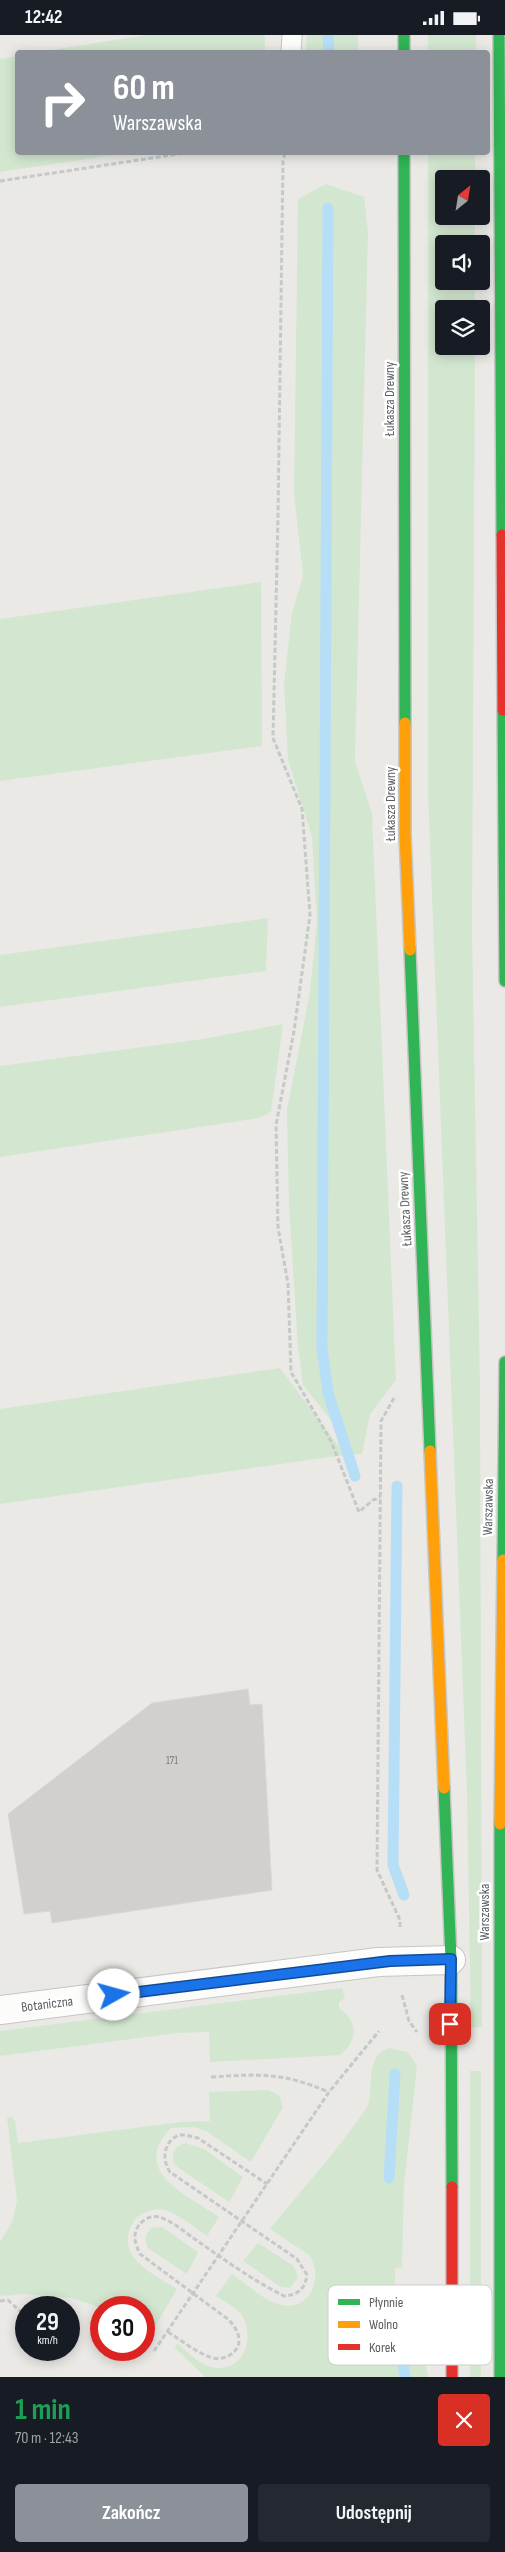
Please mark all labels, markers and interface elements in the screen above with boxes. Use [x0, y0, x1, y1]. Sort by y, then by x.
text: 12:42 [25, 6, 62, 29]
text: 60 m [113, 67, 175, 110]
icon: right [30, 70, 95, 135]
text: Warszawska [113, 110, 202, 137]
north arrow [435, 170, 490, 225]
map controls [435, 170, 490, 355]
button: sound [435, 235, 490, 290]
button: layers [435, 300, 490, 355]
street label: Łukasza Drewny [381, 361, 398, 437]
street label: Łukasza Drewny [382, 766, 399, 842]
street label: Łukasza Drewny [395, 1171, 415, 1248]
street label: Warszawska [479, 1478, 497, 1536]
house number: 171 [166, 1754, 178, 1767]
street label: Warszawska [476, 1884, 493, 1940]
position arrow [87, 1968, 139, 2020]
street label: Botaniczna [20, 1992, 74, 2016]
pin [429, 2003, 471, 2045]
icon: arrive [436, 2010, 464, 2038]
legend [328, 2285, 492, 2365]
text: Płynnie [369, 2294, 403, 2311]
speed limit sign: 30 [90, 2296, 155, 2361]
text: 29 [36, 2307, 59, 2338]
text: Wolno [369, 2316, 398, 2333]
text: km/h [37, 2333, 58, 2348]
text: Korek [369, 2339, 396, 2356]
text: 1 min [15, 2392, 71, 2428]
button: close [438, 2394, 490, 2446]
text: 70 m · 12:43 [15, 2429, 78, 2448]
button: Zakończ [15, 2484, 248, 2542]
button: Udostępnij [258, 2484, 490, 2542]

